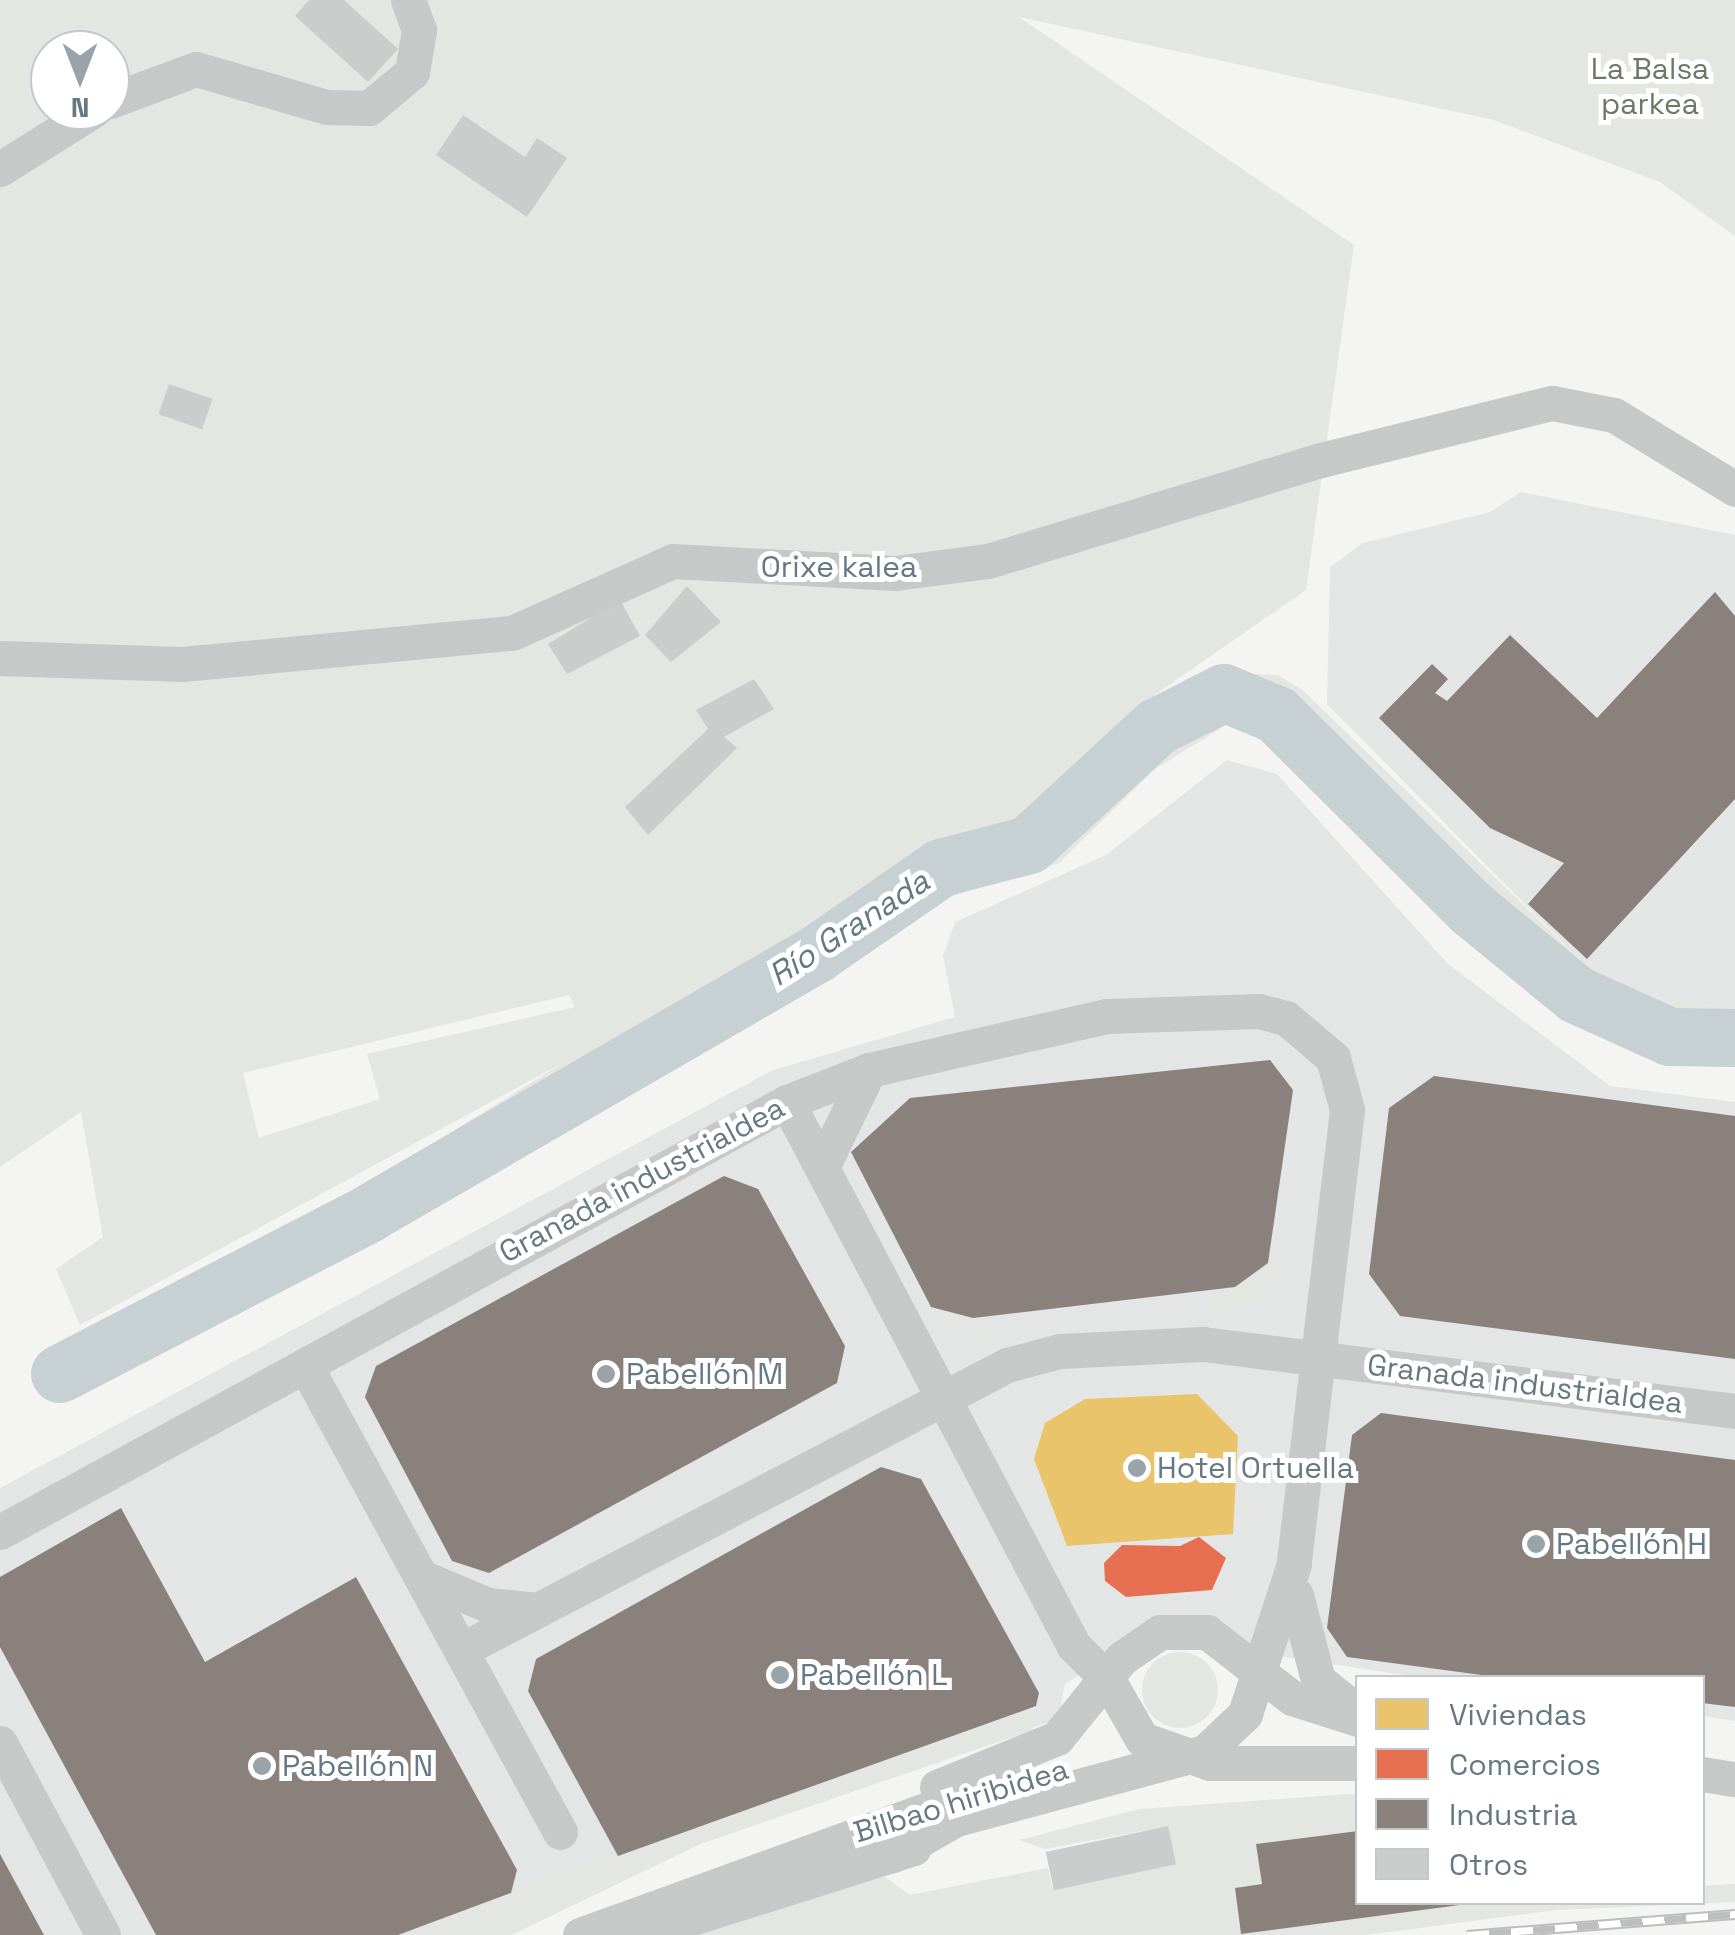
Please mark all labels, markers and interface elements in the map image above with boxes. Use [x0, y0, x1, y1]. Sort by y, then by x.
north arrow [30, 30, 130, 130]
park label: La Balsa parkea [1591, 51, 1709, 122]
text: N [71, 90, 89, 126]
street label: Orixe kalea [761, 549, 917, 585]
water label: Río Granada [762, 862, 936, 994]
street label: Granada industrialdea [493, 1090, 791, 1270]
street label: Granada industrialdea [1365, 1347, 1685, 1421]
place label: Pabellón M [626, 1356, 783, 1392]
marker: Pabellón M [595, 1363, 617, 1385]
place label: Hotel Ortuella [1157, 1450, 1354, 1486]
marker: Hotel Ortuella [1126, 1457, 1148, 1479]
place label: Pabellón H [1556, 1526, 1707, 1562]
marker: Pabellón H [1525, 1533, 1547, 1555]
place label: Pabellón L [800, 1657, 948, 1693]
marker: Pabellón L [769, 1664, 791, 1686]
legend [1355, 1675, 1705, 1905]
text: Viviendas [1449, 1695, 1587, 1734]
text: Comercios [1449, 1745, 1601, 1784]
place label: Pabellón N [282, 1748, 433, 1784]
street label: Bilbao hiribidea [849, 1751, 1073, 1851]
marker: Pabellón N [251, 1755, 273, 1777]
text: Industria [1449, 1795, 1578, 1834]
text: Otros [1449, 1845, 1528, 1884]

